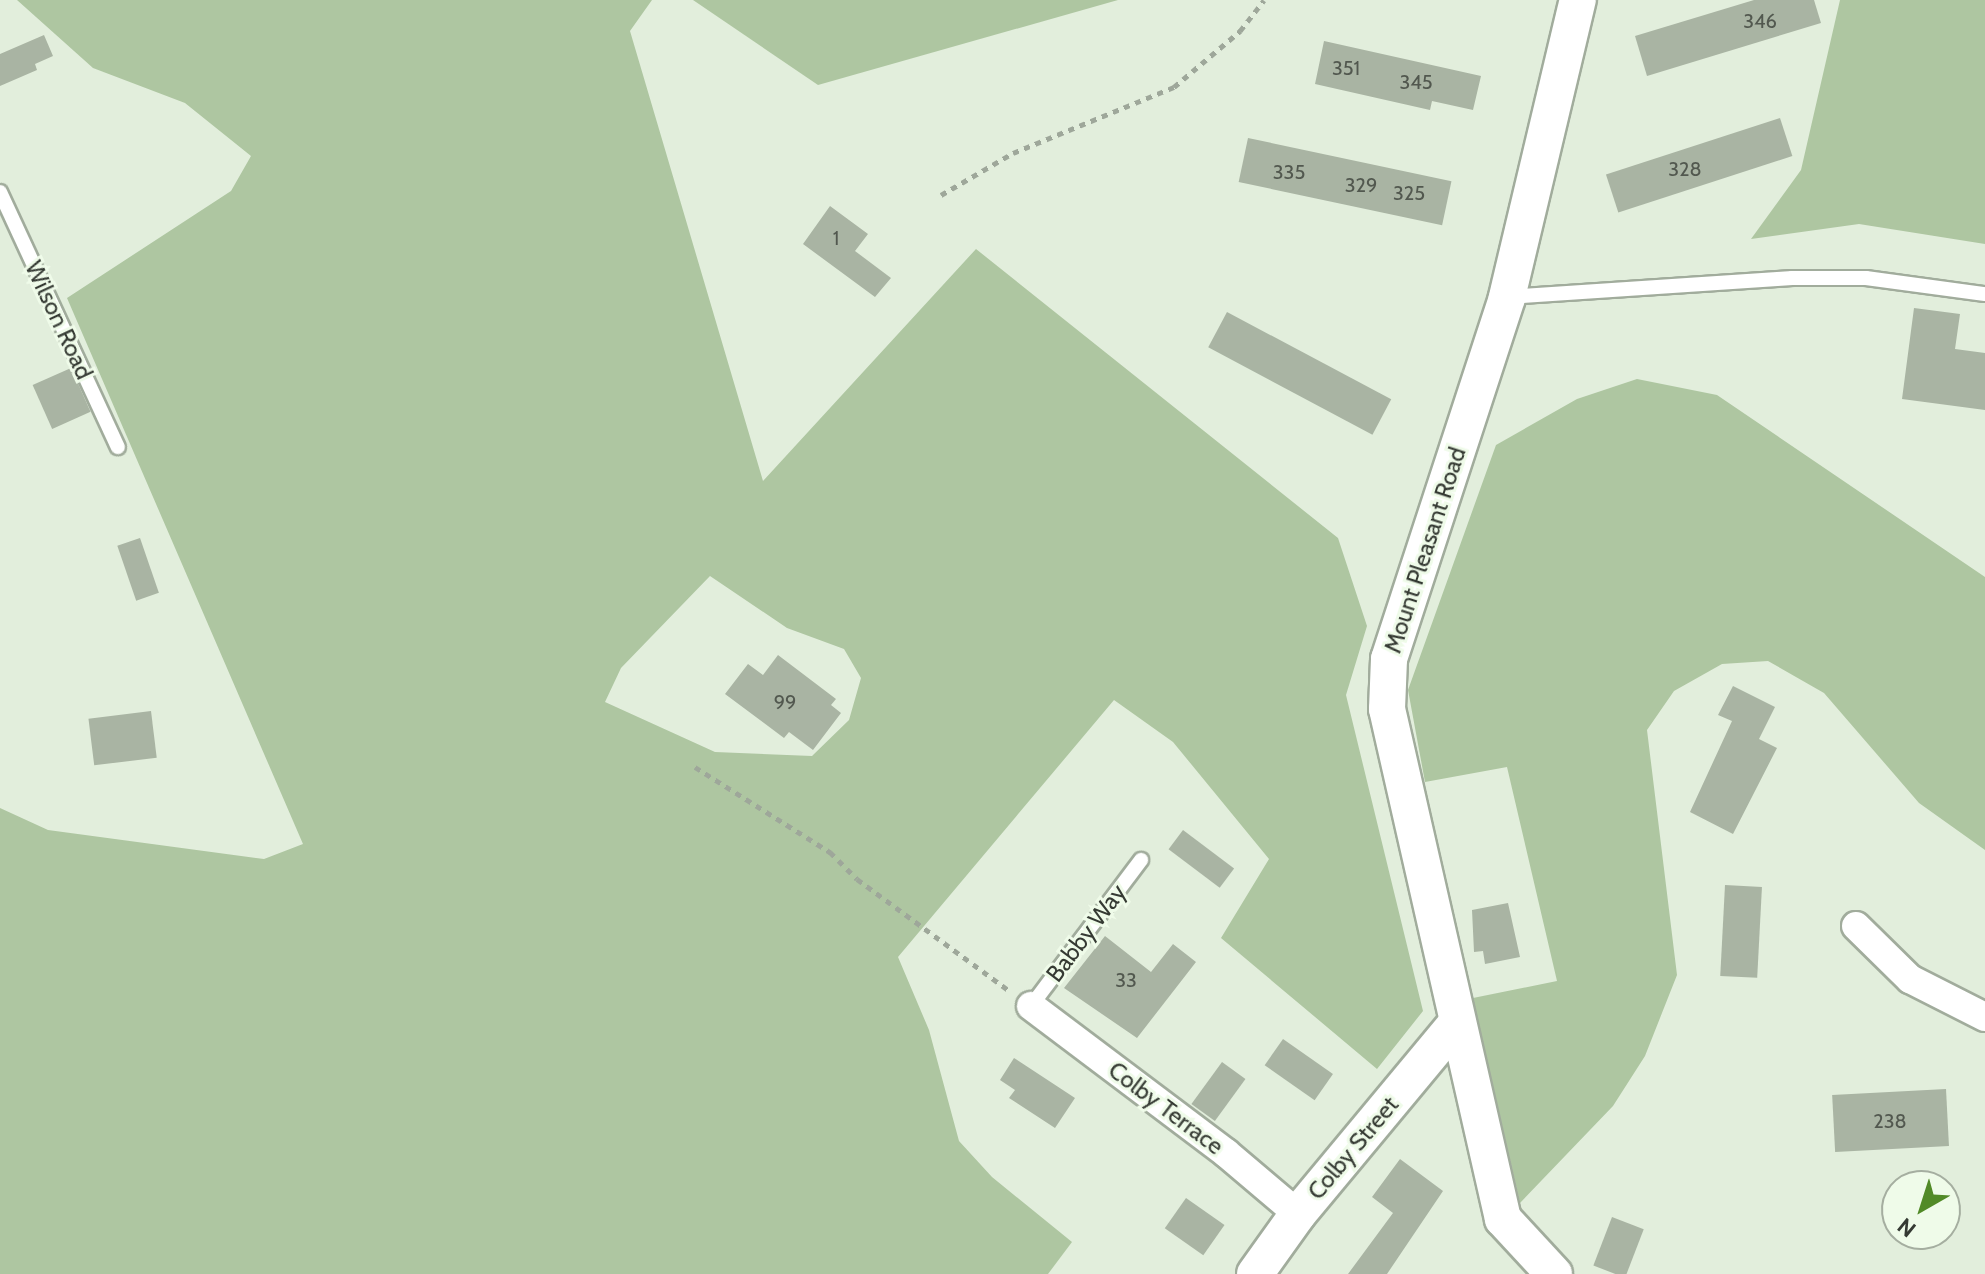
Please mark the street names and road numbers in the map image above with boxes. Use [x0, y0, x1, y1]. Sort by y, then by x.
street label: Wilson Road [19, 256, 99, 384]
street label: Mount Pleasant Road [1378, 443, 1472, 657]
street label: Babby Way [1040, 879, 1132, 987]
street label: Colby Terrace [1103, 1055, 1229, 1161]
street label: Colby Street [1302, 1091, 1404, 1205]

